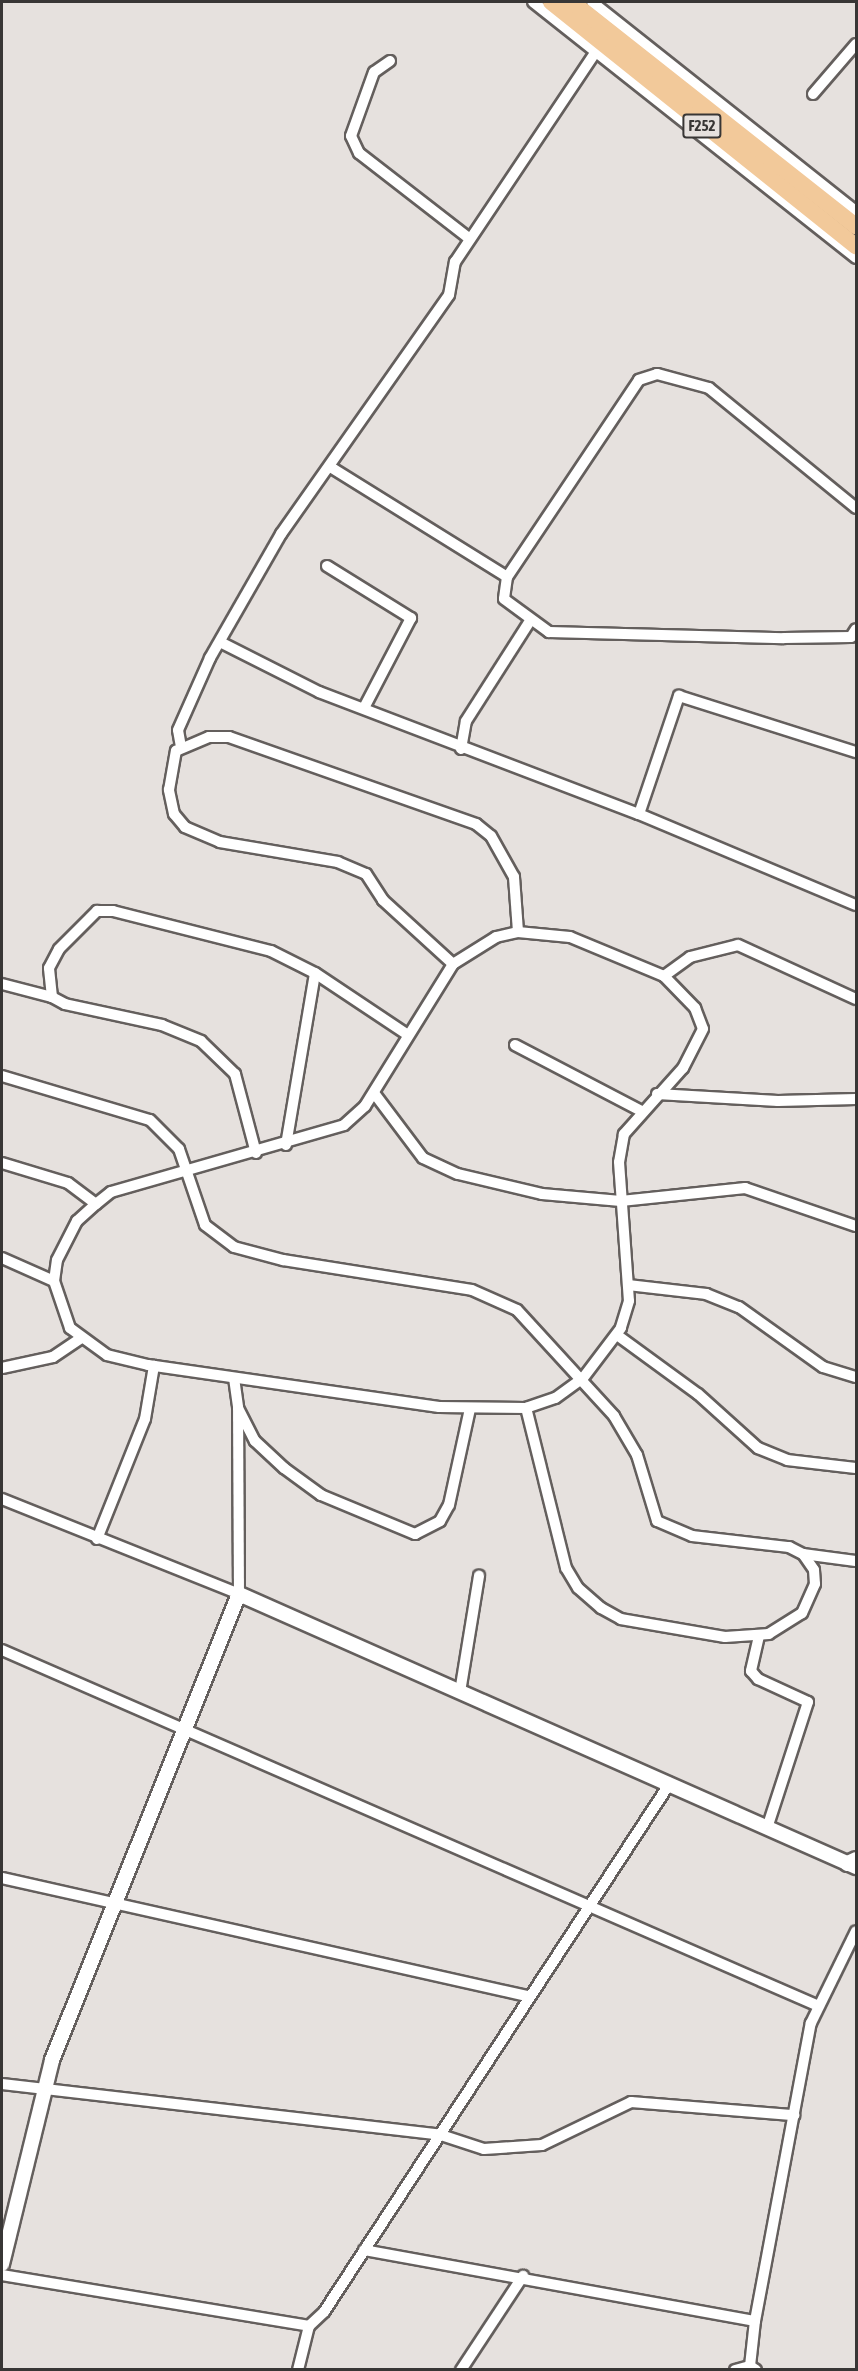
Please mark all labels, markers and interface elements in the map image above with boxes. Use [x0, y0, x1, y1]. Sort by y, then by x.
road number: F252 [681, 114, 723, 138]

